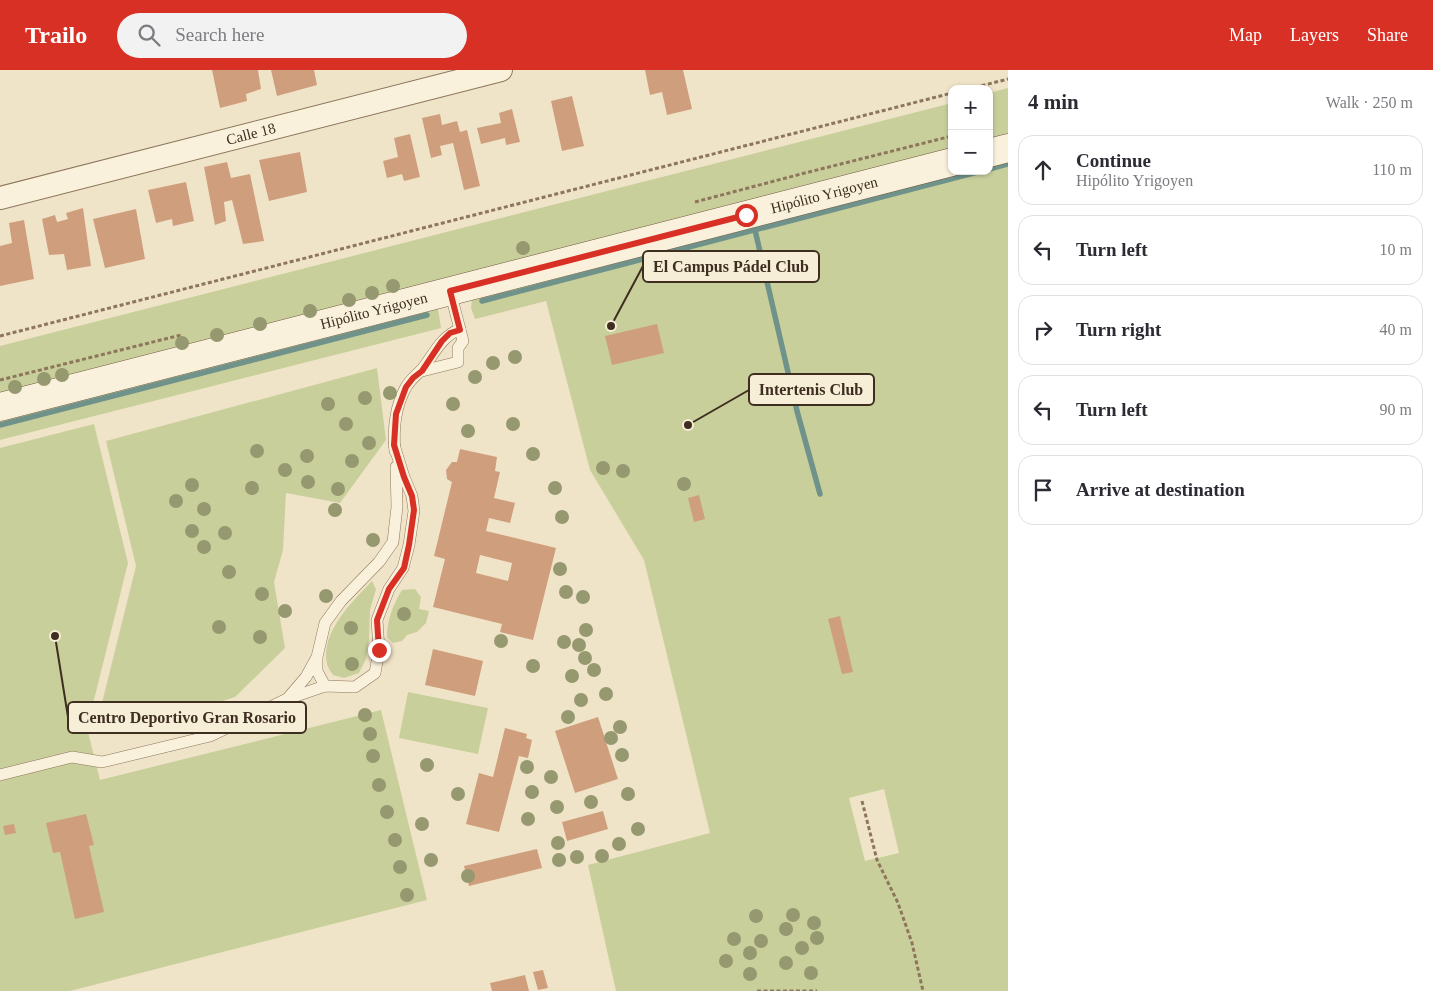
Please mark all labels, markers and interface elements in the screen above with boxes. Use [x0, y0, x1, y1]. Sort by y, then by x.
search box [117, 13, 467, 58]
icon: search [135, 21, 163, 49]
text: Trailo [25, 22, 87, 48]
text: Search here [175, 24, 264, 45]
text: Map [1229, 25, 1262, 45]
text: Layers [1290, 25, 1339, 45]
text: Share [1367, 25, 1408, 45]
map controls [948, 85, 993, 175]
button: + [948, 85, 993, 130]
text: 4 min [1028, 90, 1079, 114]
text: Walk · 250 m [1326, 94, 1413, 111]
street label: Calle 18 [225, 120, 277, 148]
button: − [948, 130, 993, 175]
text: Continue [1076, 150, 1151, 171]
icon: ahead [1029, 156, 1057, 184]
text: 110 m [1372, 161, 1412, 178]
text: Hipólito Yrigoyen [1076, 172, 1193, 189]
street label: Hipólito Yrigoyen [769, 173, 880, 216]
route start [735, 204, 758, 227]
icon: left [1029, 236, 1057, 264]
text: Turn left [1076, 239, 1148, 260]
text: 10 m [1380, 241, 1412, 258]
callout: El Campus Pádel Club [643, 251, 819, 282]
text: El Campus Pádel Club [653, 258, 809, 276]
street label: Hipólito Yrigoyen [319, 289, 430, 332]
icon: right [1029, 316, 1057, 344]
text: Turn right [1076, 319, 1161, 340]
text: 40 m [1380, 321, 1412, 338]
callout: Intertenis Club [749, 374, 874, 405]
text: Intertenis Club [759, 381, 863, 398]
icon: left [1029, 396, 1057, 424]
text: Turn left [1076, 399, 1148, 420]
text: 90 m [1380, 401, 1412, 418]
icon: arrive [1029, 476, 1057, 504]
text: Arrive at destination [1076, 479, 1245, 500]
route end [368, 639, 391, 662]
callout: Centro Deportivo Gran Rosario [68, 702, 306, 733]
text: Centro Deportivo Gran Rosario [78, 709, 296, 727]

